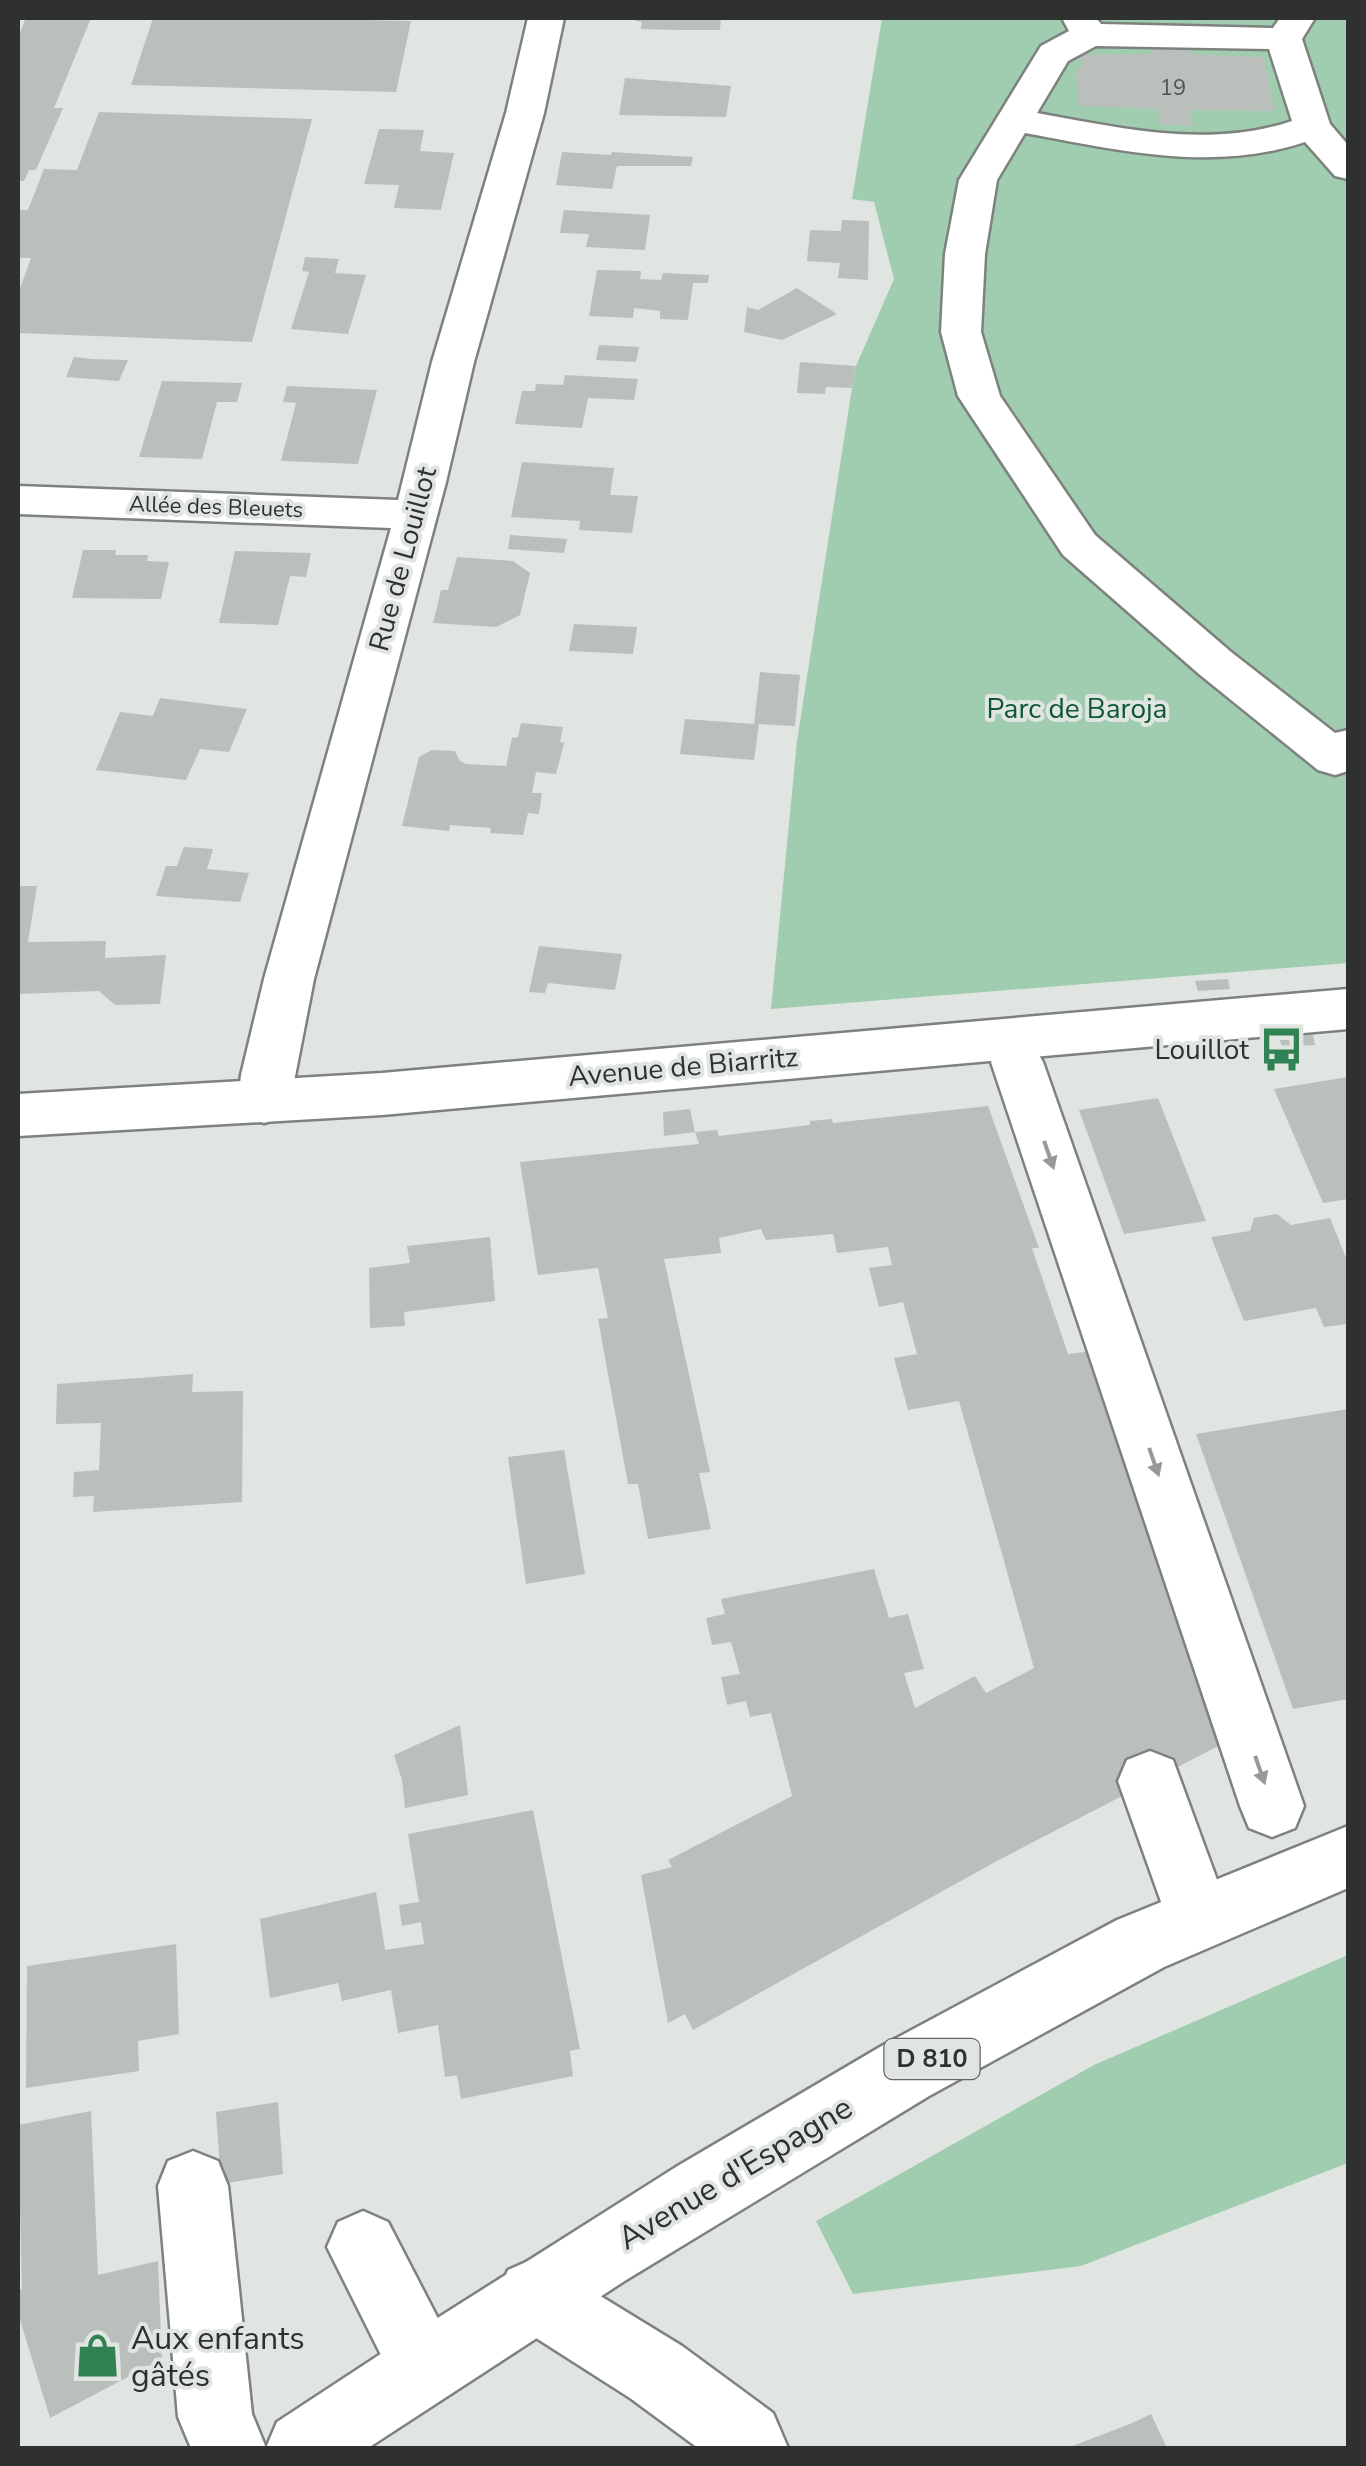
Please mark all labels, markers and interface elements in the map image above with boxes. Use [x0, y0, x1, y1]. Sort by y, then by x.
house number: 19 [1160, 73, 1186, 103]
street label: Rue de Louillot [360, 462, 446, 655]
street label: Allée des Bleuets [128, 489, 304, 525]
park label: Parc de Baroja [987, 690, 1167, 728]
bus stop icon: Louillot [1258, 1026, 1306, 1074]
place label: Louillot [1154, 1031, 1249, 1069]
street label: Avenue de Biarritz [567, 1038, 799, 1096]
one-way arrow [1042, 1140, 1057, 1170]
one-way arrow [1148, 1448, 1163, 1478]
one-way arrow [1253, 1755, 1268, 1785]
road number: D 810 [884, 2039, 980, 2079]
street label: Avenue d'Espagne [610, 2086, 860, 2260]
place label: Aux enfants gâtés [131, 2317, 305, 2397]
shop icon: Aux enfants gâtés [74, 2332, 122, 2380]

